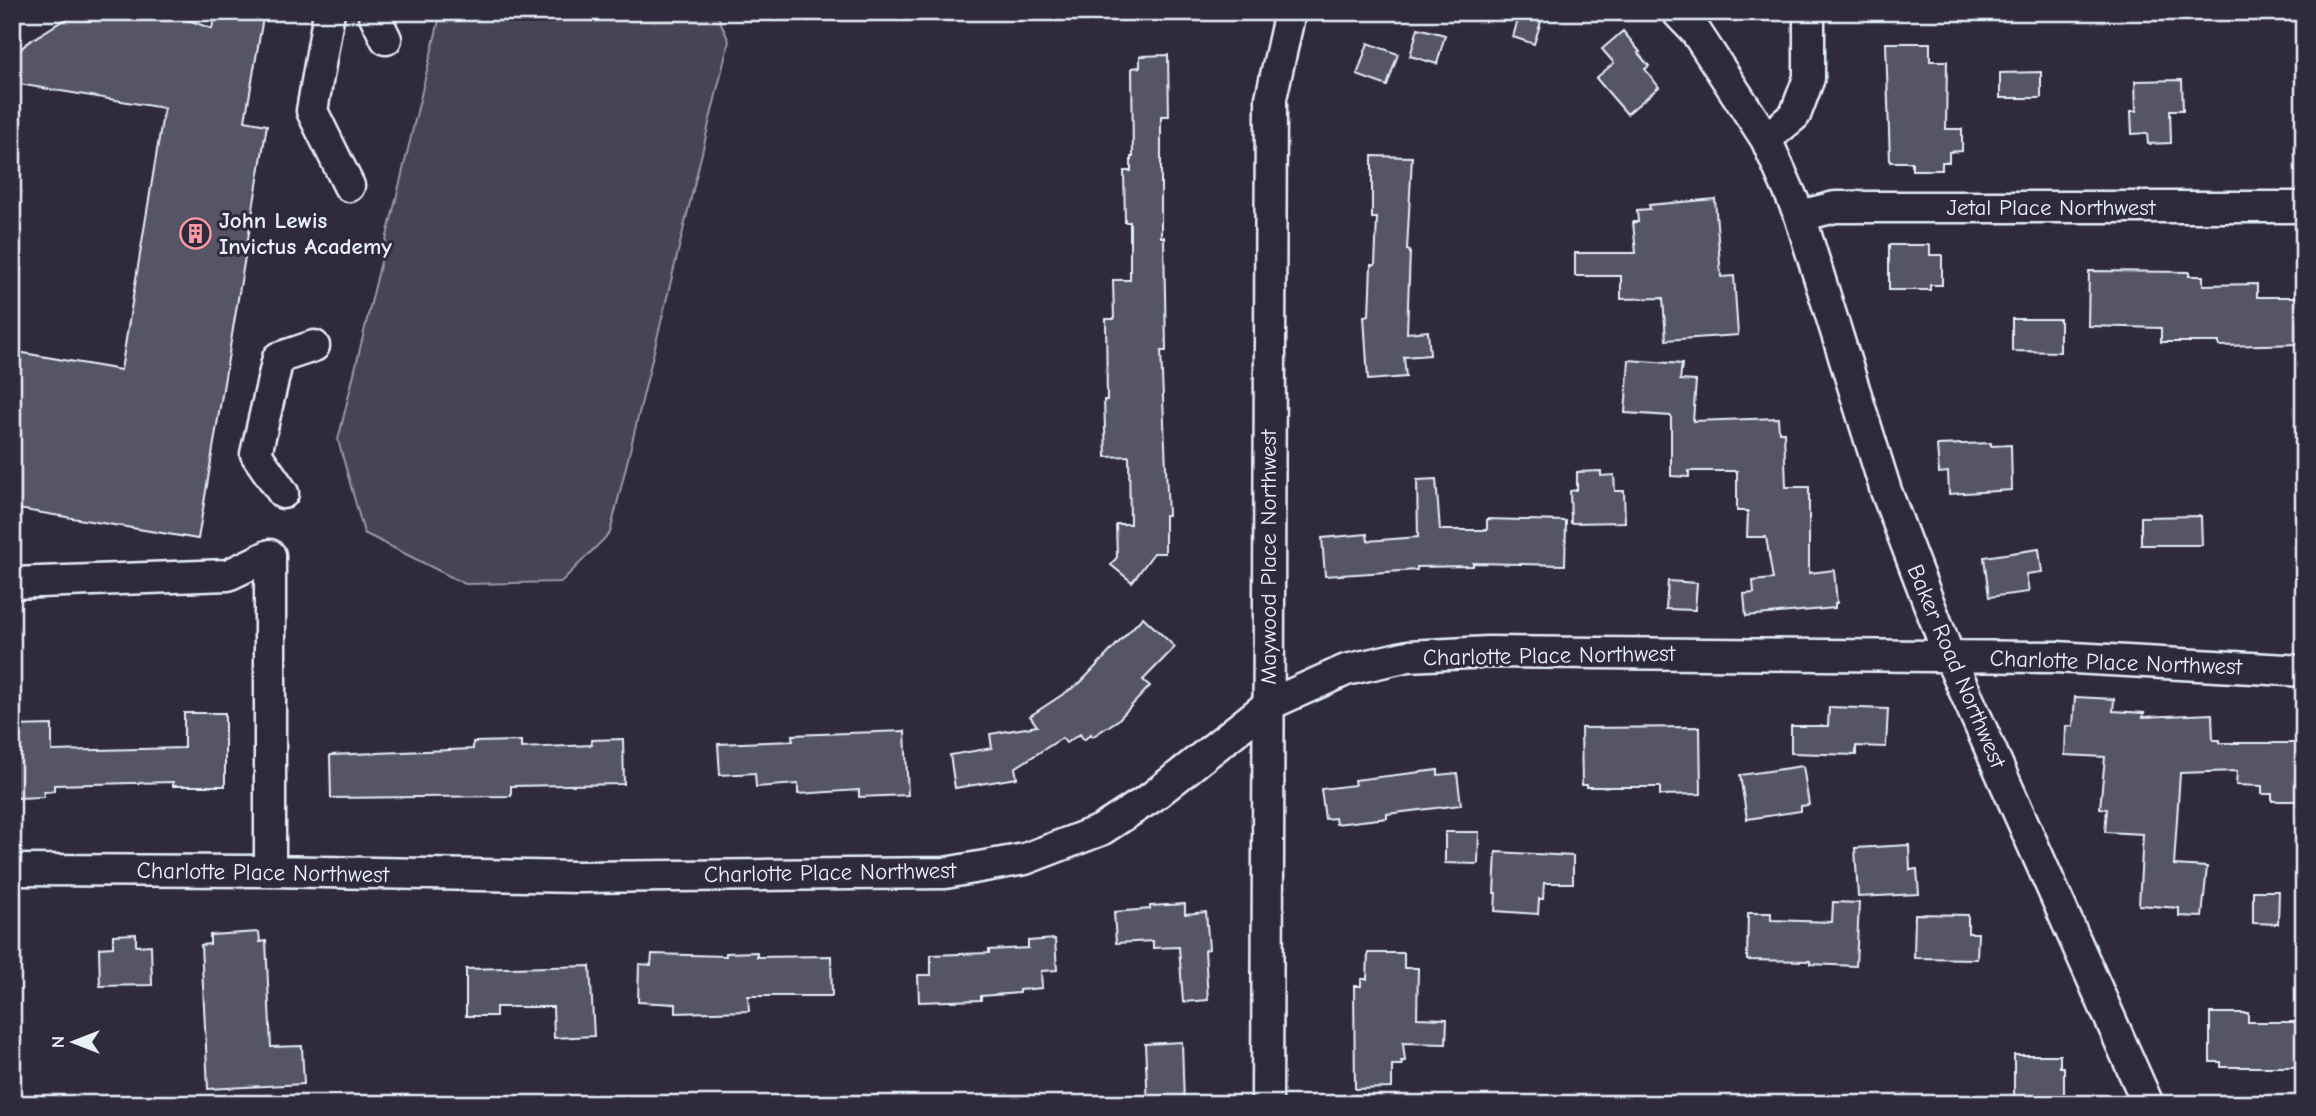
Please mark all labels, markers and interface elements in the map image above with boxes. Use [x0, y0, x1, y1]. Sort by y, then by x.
street label: Jetal Place Northwest [1947, 194, 2157, 221]
place label: John Lewis Invictus Academy [219, 207, 392, 260]
building icon: John Lewis Invictus Academy [179, 216, 213, 250]
street label: Maywood Place Northwest [1255, 428, 1282, 685]
street label: Baker Road Northwest [1901, 560, 2012, 773]
street label: Charlotte Place Northwest [1423, 640, 1677, 671]
street label: Charlotte Place Northwest [1989, 645, 2244, 680]
street label: Charlotte Place Northwest [136, 857, 391, 888]
street label: Charlotte Place Northwest [704, 857, 958, 888]
north arrow [38, 1007, 108, 1078]
text: N [47, 1036, 69, 1048]

